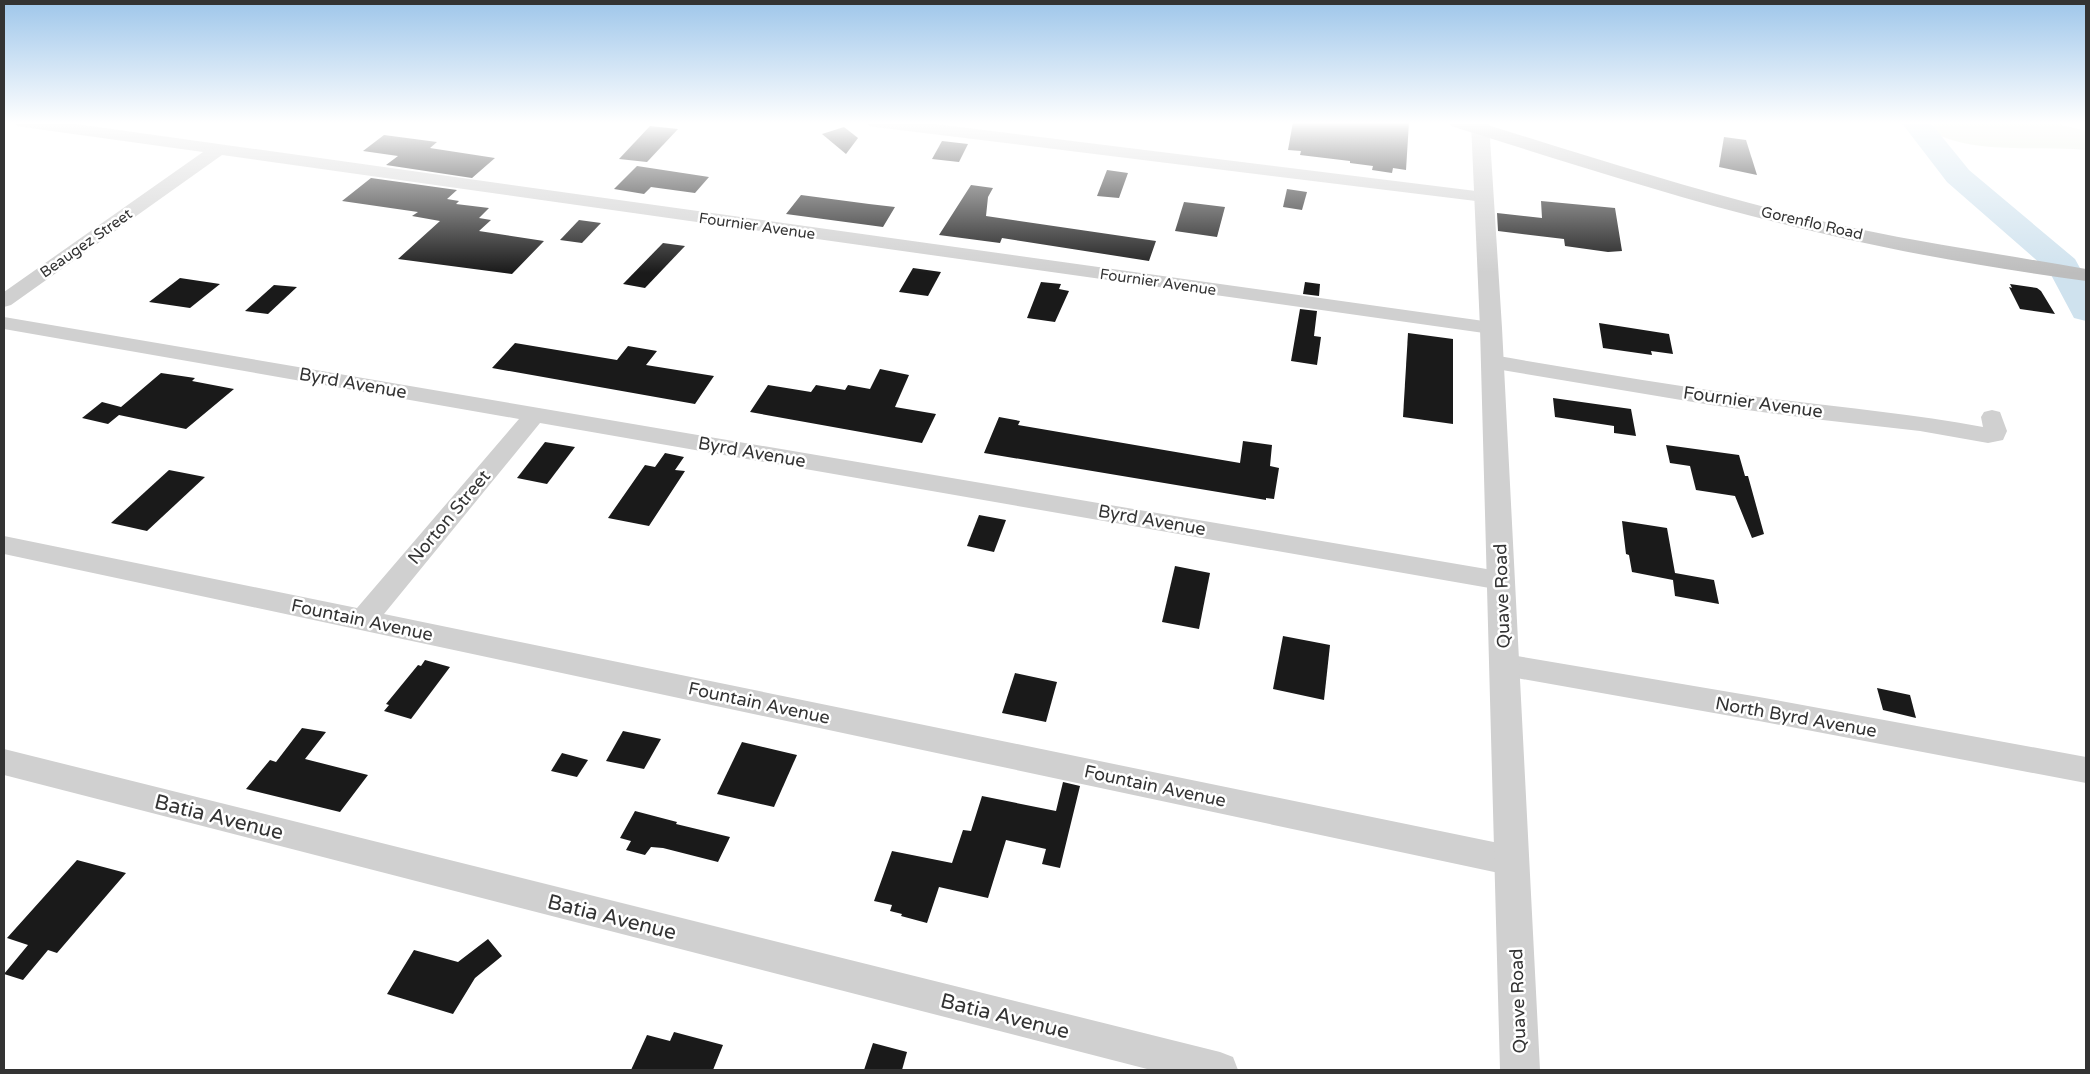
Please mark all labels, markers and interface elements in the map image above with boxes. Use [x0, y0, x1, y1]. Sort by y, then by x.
street label: Gorenflo Road [1759, 203, 1865, 243]
street label: Beaugez Street [36, 204, 136, 281]
street label: Fournier Avenue [698, 209, 816, 243]
street label: Fournier Avenue [1099, 265, 1217, 299]
street label: Byrd Avenue [297, 363, 409, 403]
street label: Fournier Avenue [1682, 381, 1824, 423]
street label: Byrd Avenue [696, 432, 808, 472]
street label: Norton Street [403, 465, 495, 569]
street label: Byrd Avenue [1096, 500, 1208, 540]
street label: Quave Road [1489, 543, 1515, 649]
street label: Fountain Avenue [289, 594, 435, 646]
street label: Fountain Avenue [686, 677, 832, 729]
street label: North Byrd Avenue [1714, 692, 1878, 742]
street label: Fountain Avenue [1082, 760, 1228, 812]
street label: Batia Avenue [152, 789, 286, 846]
street label: Batia Avenue [545, 889, 679, 946]
street label: Quave Road [1505, 948, 1531, 1054]
street label: Batia Avenue [938, 988, 1072, 1045]

